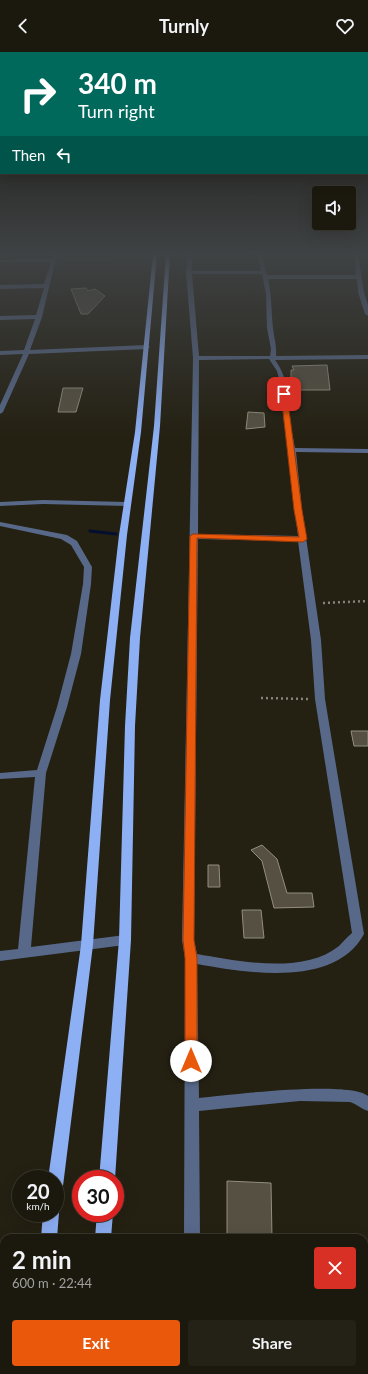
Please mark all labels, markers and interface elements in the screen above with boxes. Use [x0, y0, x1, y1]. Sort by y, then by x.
icon: back [12, 15, 34, 37]
text: Turnly [159, 15, 209, 37]
icon: heart [334, 15, 356, 37]
text: 340 m [78, 66, 157, 100]
icon: right [12, 68, 64, 120]
text: Turn right [78, 100, 155, 122]
icon: left [53, 144, 75, 166]
text: Then [12, 146, 45, 164]
map controls [312, 186, 356, 230]
button: sound [312, 186, 356, 230]
pin [267, 377, 301, 411]
icon: arrive [273, 383, 295, 405]
position arrow [170, 1040, 212, 1082]
speed limit sign: 30 [72, 1170, 124, 1222]
text: 20 [26, 1179, 50, 1203]
text: km/h [26, 1200, 50, 1212]
text: 2 min [12, 1245, 72, 1274]
button: close [314, 1247, 356, 1289]
text: 600 m · 22:44 [12, 1275, 92, 1291]
button: Exit [12, 1320, 180, 1366]
button: Share [188, 1320, 356, 1366]

